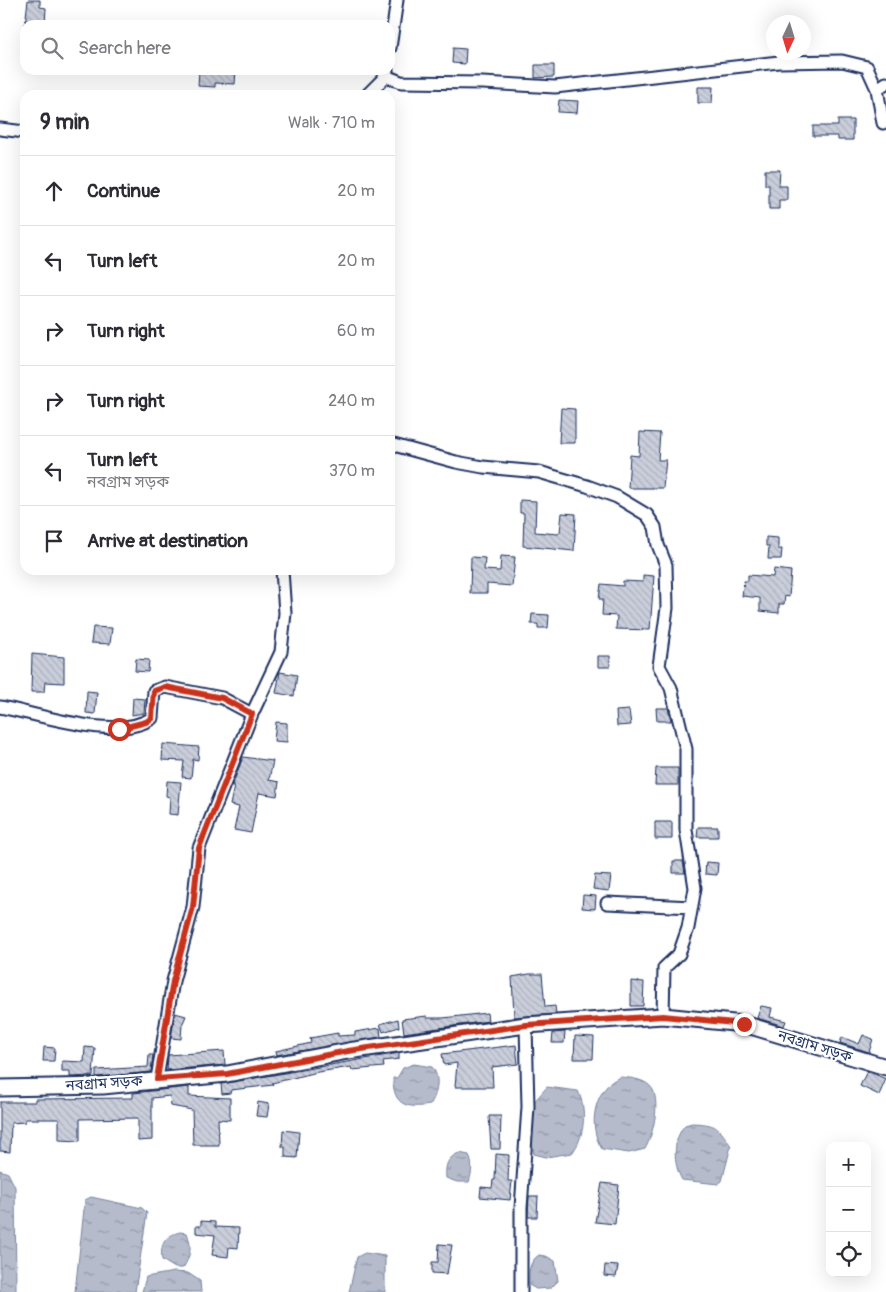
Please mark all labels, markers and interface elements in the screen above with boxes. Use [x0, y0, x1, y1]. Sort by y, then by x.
north arrow [766, 15, 811, 60]
search box [20, 20, 395, 75]
icon: search [38, 34, 66, 62]
text: Search here [78, 36, 171, 60]
text: 9 min [40, 109, 89, 136]
text: Walk · 710 m [288, 113, 375, 133]
icon: ahead [40, 177, 68, 205]
text: Continue [87, 179, 160, 203]
text: 20 m [337, 181, 375, 201]
icon: left [40, 247, 68, 275]
text: Turn left [87, 249, 157, 273]
text: 20 m [337, 251, 375, 271]
icon: right [40, 317, 68, 345]
text: Turn right [87, 319, 165, 343]
text: 60 m [337, 321, 375, 341]
icon: right [40, 387, 68, 415]
text: Turn right [87, 389, 165, 413]
text: 240 m [328, 391, 375, 411]
text: Turn left [87, 448, 157, 472]
icon: left [40, 457, 68, 485]
text: 370 m [329, 461, 375, 481]
text: নবগ্রাম সড়ক [87, 472, 169, 492]
icon: arrive [40, 527, 68, 555]
text: Arrive at destination [87, 529, 248, 553]
route start [108, 718, 131, 741]
route end [733, 1013, 756, 1036]
street label: নবগ্রাম সড়ক [774, 1026, 855, 1067]
street label: নবগ্রাম সড়ক [64, 1071, 144, 1096]
map controls [826, 1142, 871, 1277]
button: + [826, 1142, 871, 1187]
button: − [826, 1187, 871, 1232]
button: locate [826, 1232, 871, 1277]

